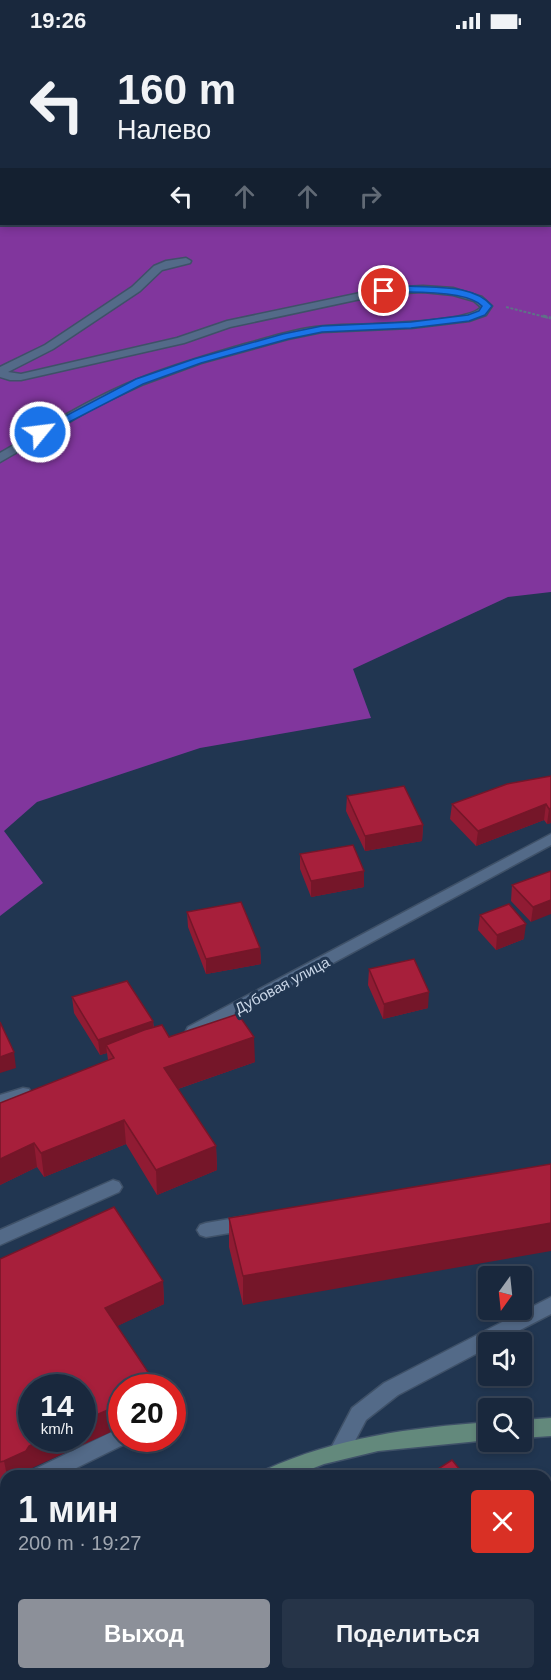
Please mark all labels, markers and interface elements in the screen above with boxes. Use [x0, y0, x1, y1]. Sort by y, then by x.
text: 19:26 [30, 8, 86, 33]
icon: left [18, 66, 96, 144]
text: 160 m [117, 66, 236, 113]
text: Налево [117, 115, 211, 145]
icon: left [165, 180, 198, 213]
icon: ahead [228, 180, 261, 213]
icon: ahead [291, 180, 324, 213]
icon: right [354, 180, 387, 213]
pin [358, 265, 409, 316]
icon: arrive [367, 274, 400, 307]
position arrow [8, 400, 72, 464]
street label: Дубовая улица [232, 953, 333, 1017]
north arrow [478, 1266, 532, 1320]
map controls [478, 1266, 532, 1452]
button: sound [478, 1332, 532, 1386]
speed limit sign: 20 [108, 1374, 186, 1452]
text: 14 [40, 1389, 74, 1422]
button: search [478, 1398, 532, 1452]
text: km/h [41, 1420, 73, 1437]
text: 1 мин [18, 1489, 119, 1530]
button: close [471, 1490, 534, 1553]
text: 200 m · 19:27 [18, 1532, 141, 1554]
button: Выход [18, 1599, 270, 1668]
button: Поделиться [282, 1599, 534, 1668]

